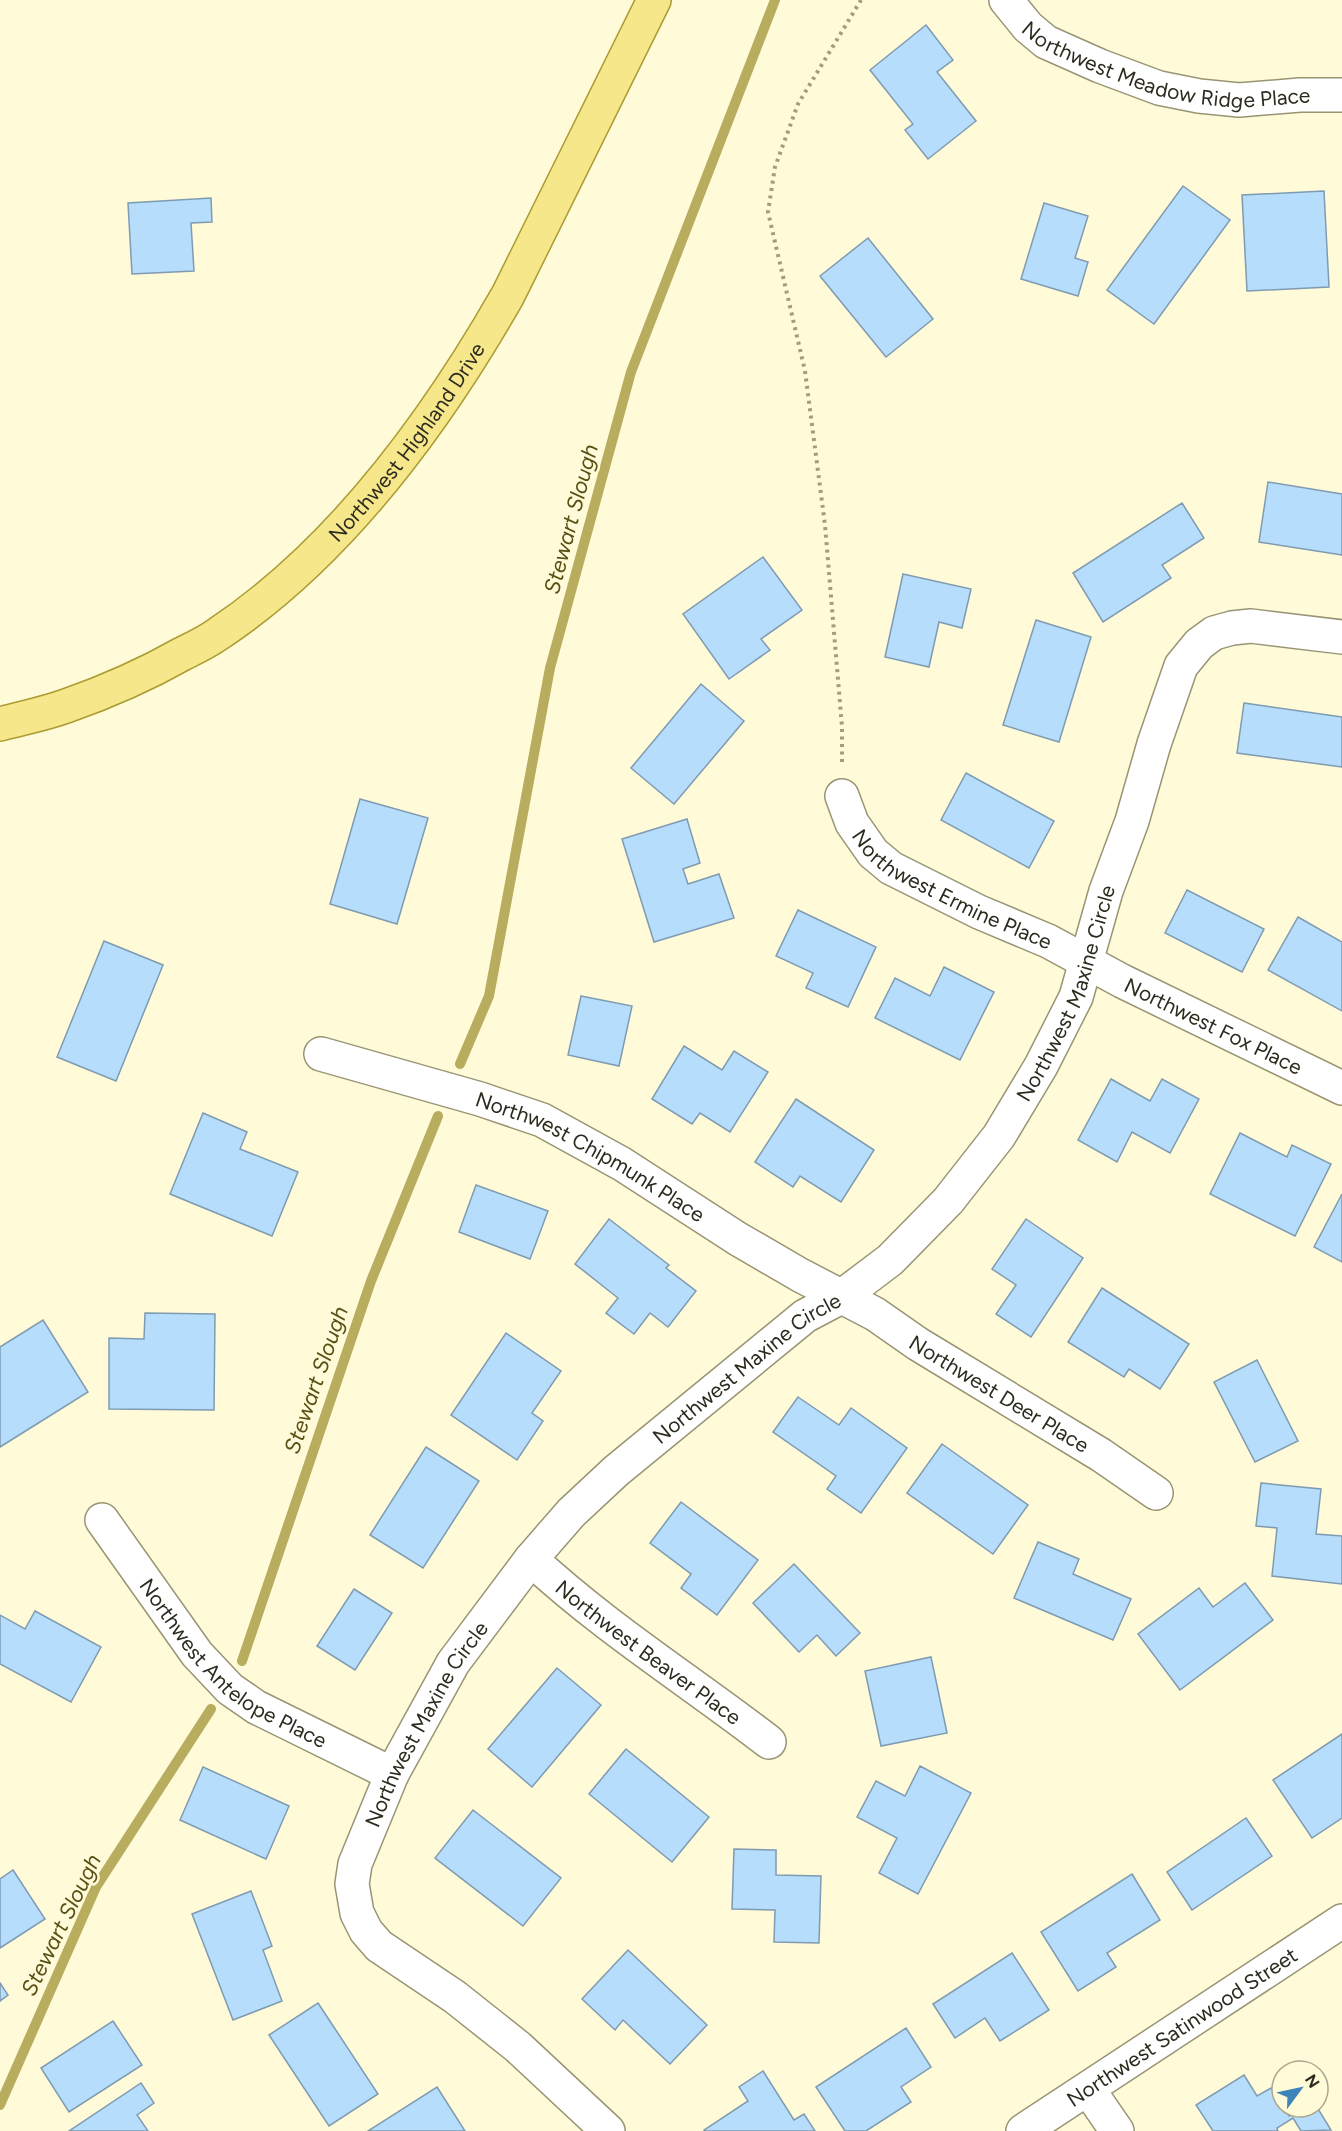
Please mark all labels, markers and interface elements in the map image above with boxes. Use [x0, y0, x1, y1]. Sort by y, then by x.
street label: Northwest Meadow Ridge Place [1017, 15, 1310, 113]
street label: Northwest Highland Drive [323, 338, 489, 547]
water label: Stewart Slough [538, 441, 604, 597]
street label: Northwest Ermine Place [847, 824, 1056, 954]
street label: Northwest Maxine Circle [1010, 881, 1120, 1106]
street label: Northwest Fox Place [1121, 972, 1307, 1079]
street label: Northwest Chipmunk Place [472, 1086, 710, 1227]
street label: Northwest Maxine Circle [647, 1287, 845, 1448]
water label: Stewart Slough [278, 1303, 354, 1457]
street label: Northwest Deer Place [905, 1329, 1094, 1457]
street label: Northwest Antelope Place [135, 1573, 331, 1753]
street label: Northwest Beaver Place [551, 1574, 746, 1729]
street label: Northwest Maxine Circle [359, 1616, 493, 1831]
water label: Stewart Slough [15, 1850, 107, 2000]
street label: Northwest Satinwood Street [1062, 1942, 1302, 2111]
north arrow [1270, 2059, 1330, 2119]
text: N [1301, 2071, 1323, 2091]

